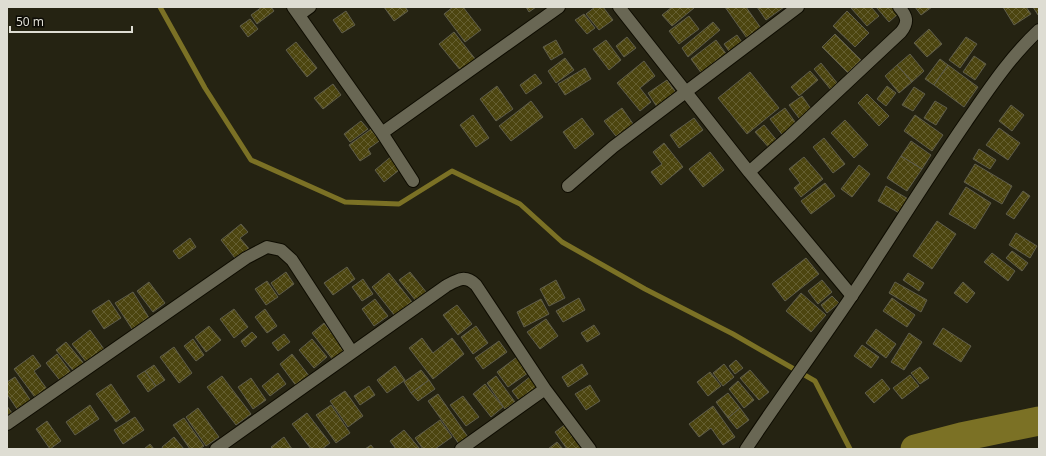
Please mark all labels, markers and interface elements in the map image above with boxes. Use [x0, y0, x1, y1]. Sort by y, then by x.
scale bar [10, 8, 132, 34]
text: 50 m [16, 13, 44, 30]

